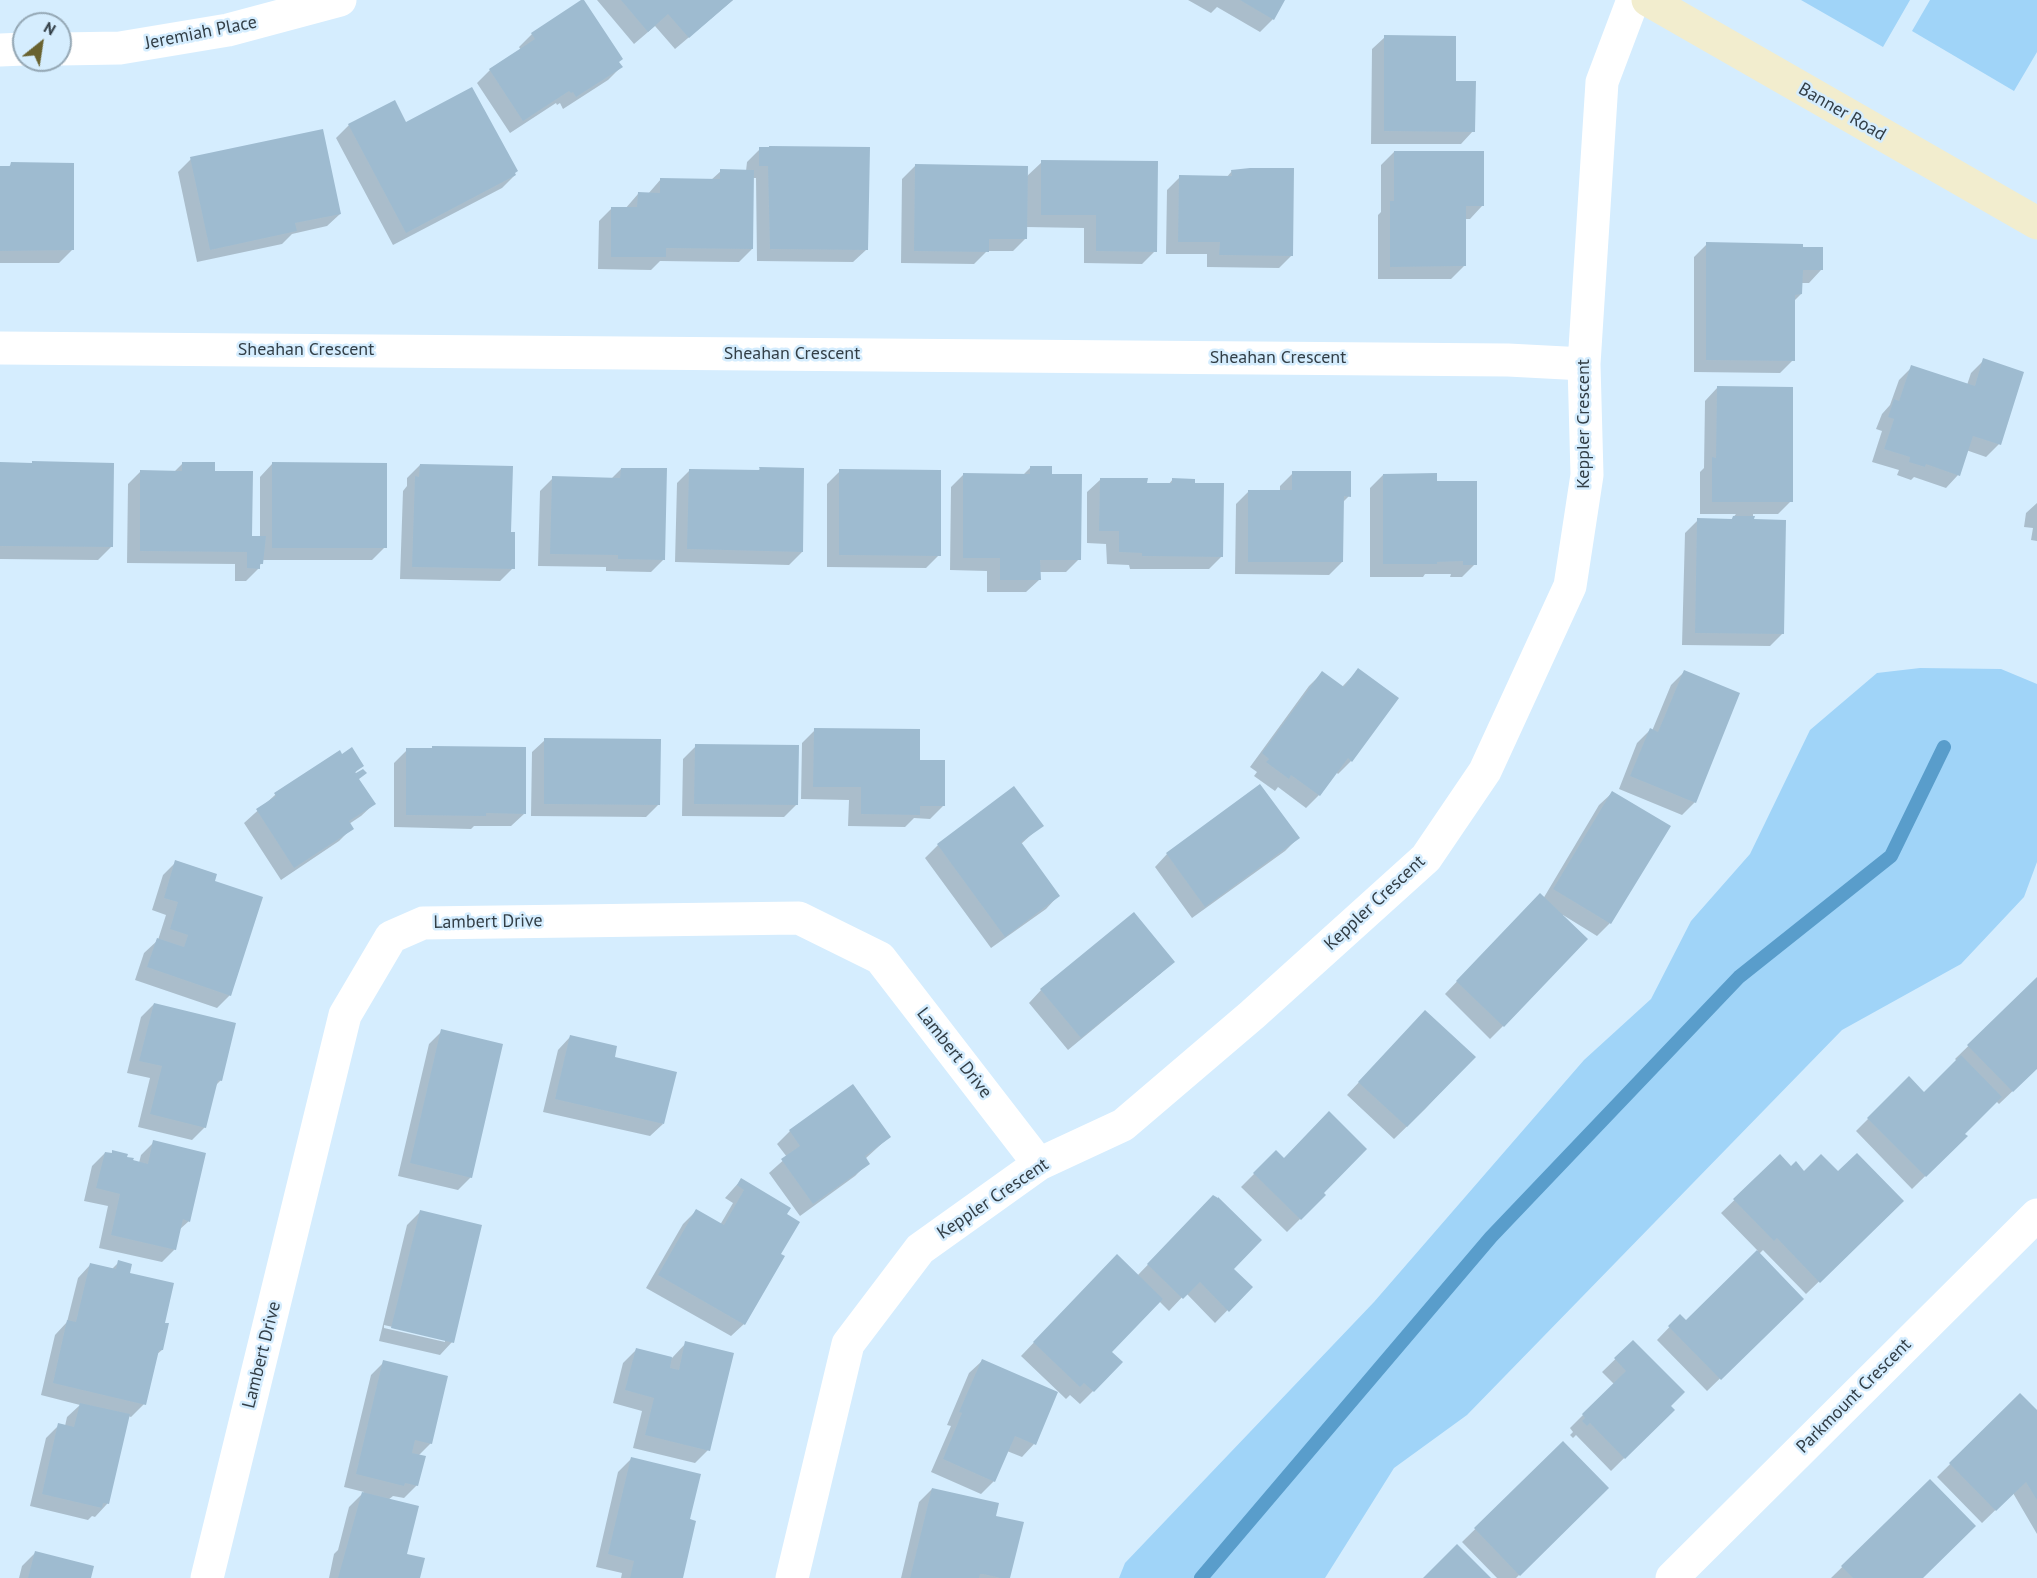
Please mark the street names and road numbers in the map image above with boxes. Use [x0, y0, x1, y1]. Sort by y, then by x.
street label: Jeremiah Place [143, 12, 259, 54]
street label: Banner Road [1794, 78, 1890, 146]
street label: Sheahan Crescent [238, 339, 374, 361]
street label: Sheahan Crescent [724, 343, 860, 365]
street label: Sheahan Crescent [1210, 347, 1346, 369]
street label: Keppler Crescent [1573, 359, 1595, 489]
street label: Keppler Crescent [1320, 851, 1430, 955]
street label: Lambert Drive [433, 910, 543, 934]
street label: Lambert Drive [912, 1003, 996, 1103]
street label: Keppler Crescent [933, 1154, 1053, 1244]
street label: Lambert Drive [238, 1299, 286, 1411]
street label: Parkmount Crescent [1792, 1334, 1916, 1458]

